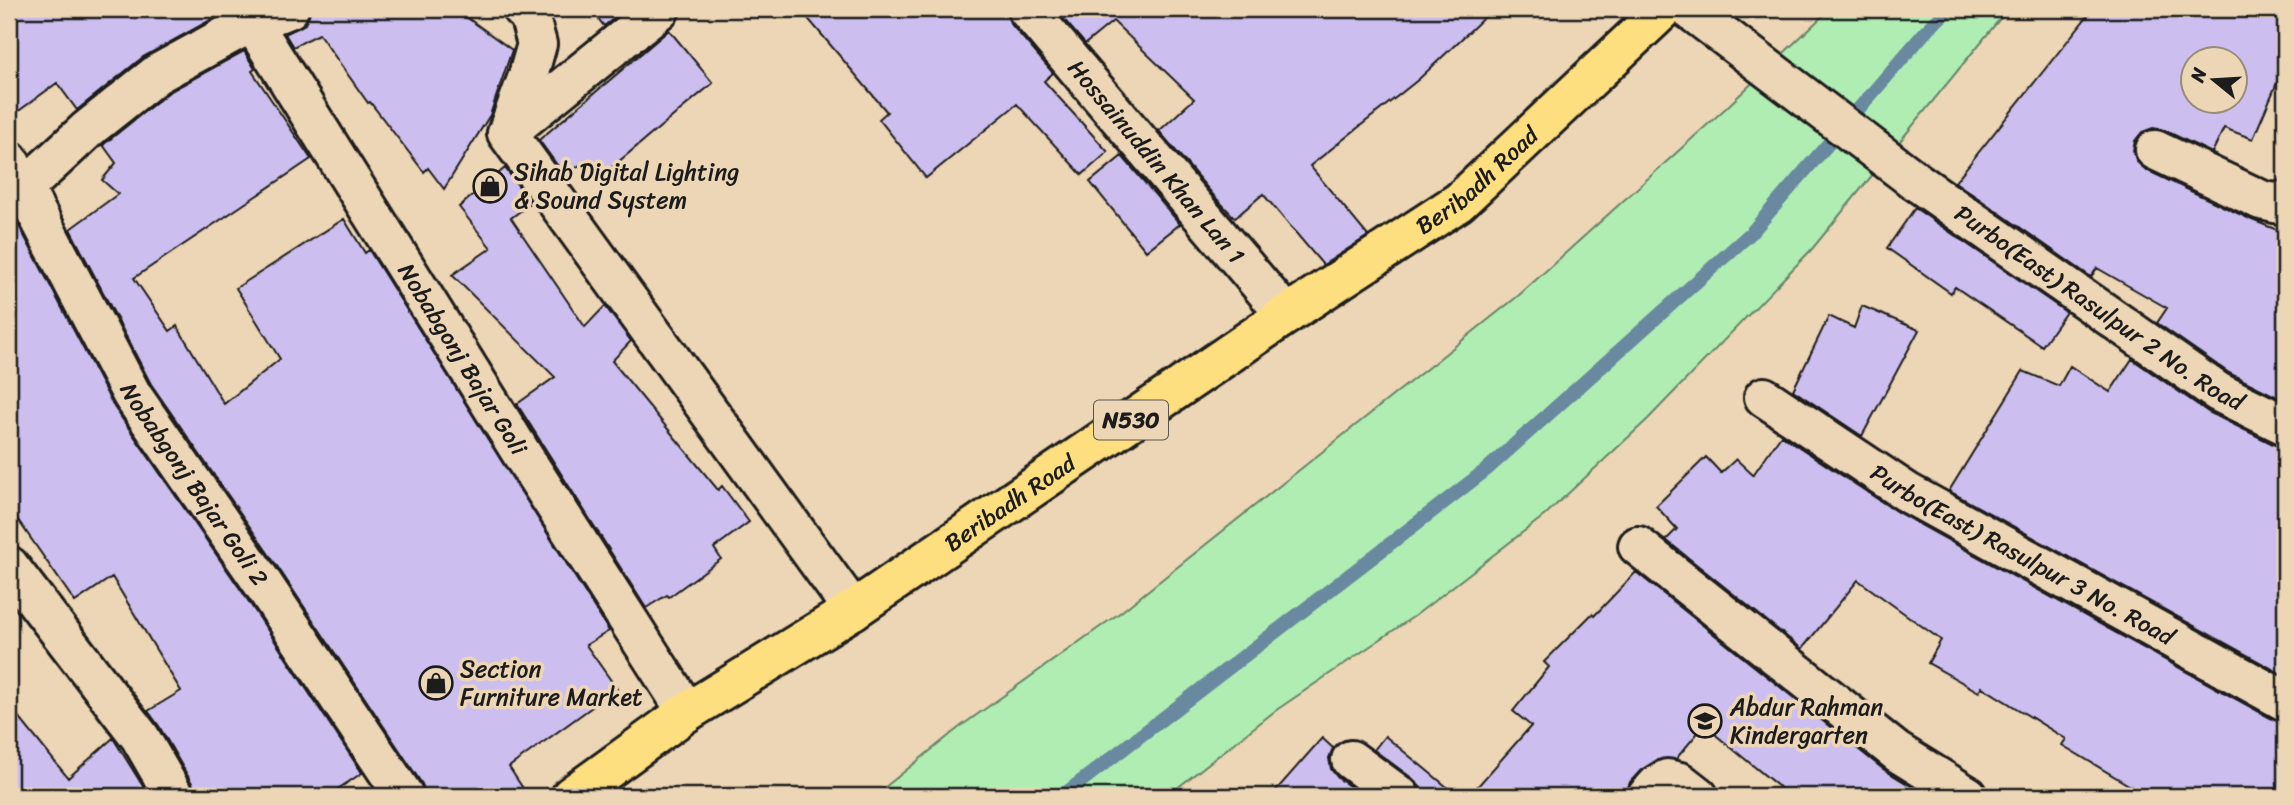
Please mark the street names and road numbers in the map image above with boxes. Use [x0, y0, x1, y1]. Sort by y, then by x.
street label: Hossainuddin Khan Lan 1 [1057, 50, 1256, 274]
street label: Beribadh Road [1407, 115, 1550, 246]
street label: Purbo(East) Rasulpur 2 No. Road [1946, 193, 2254, 424]
street label: Nobabgonj Bajar Goli [386, 254, 540, 465]
street label: Nobabgonj Bajar Goli 2 [108, 375, 280, 595]
road number: N530 [1094, 400, 1168, 440]
street label: Beribadh Road [935, 442, 1086, 563]
street label: Purbo(East) Rasulpur 3 No. Road [1861, 452, 2184, 658]

